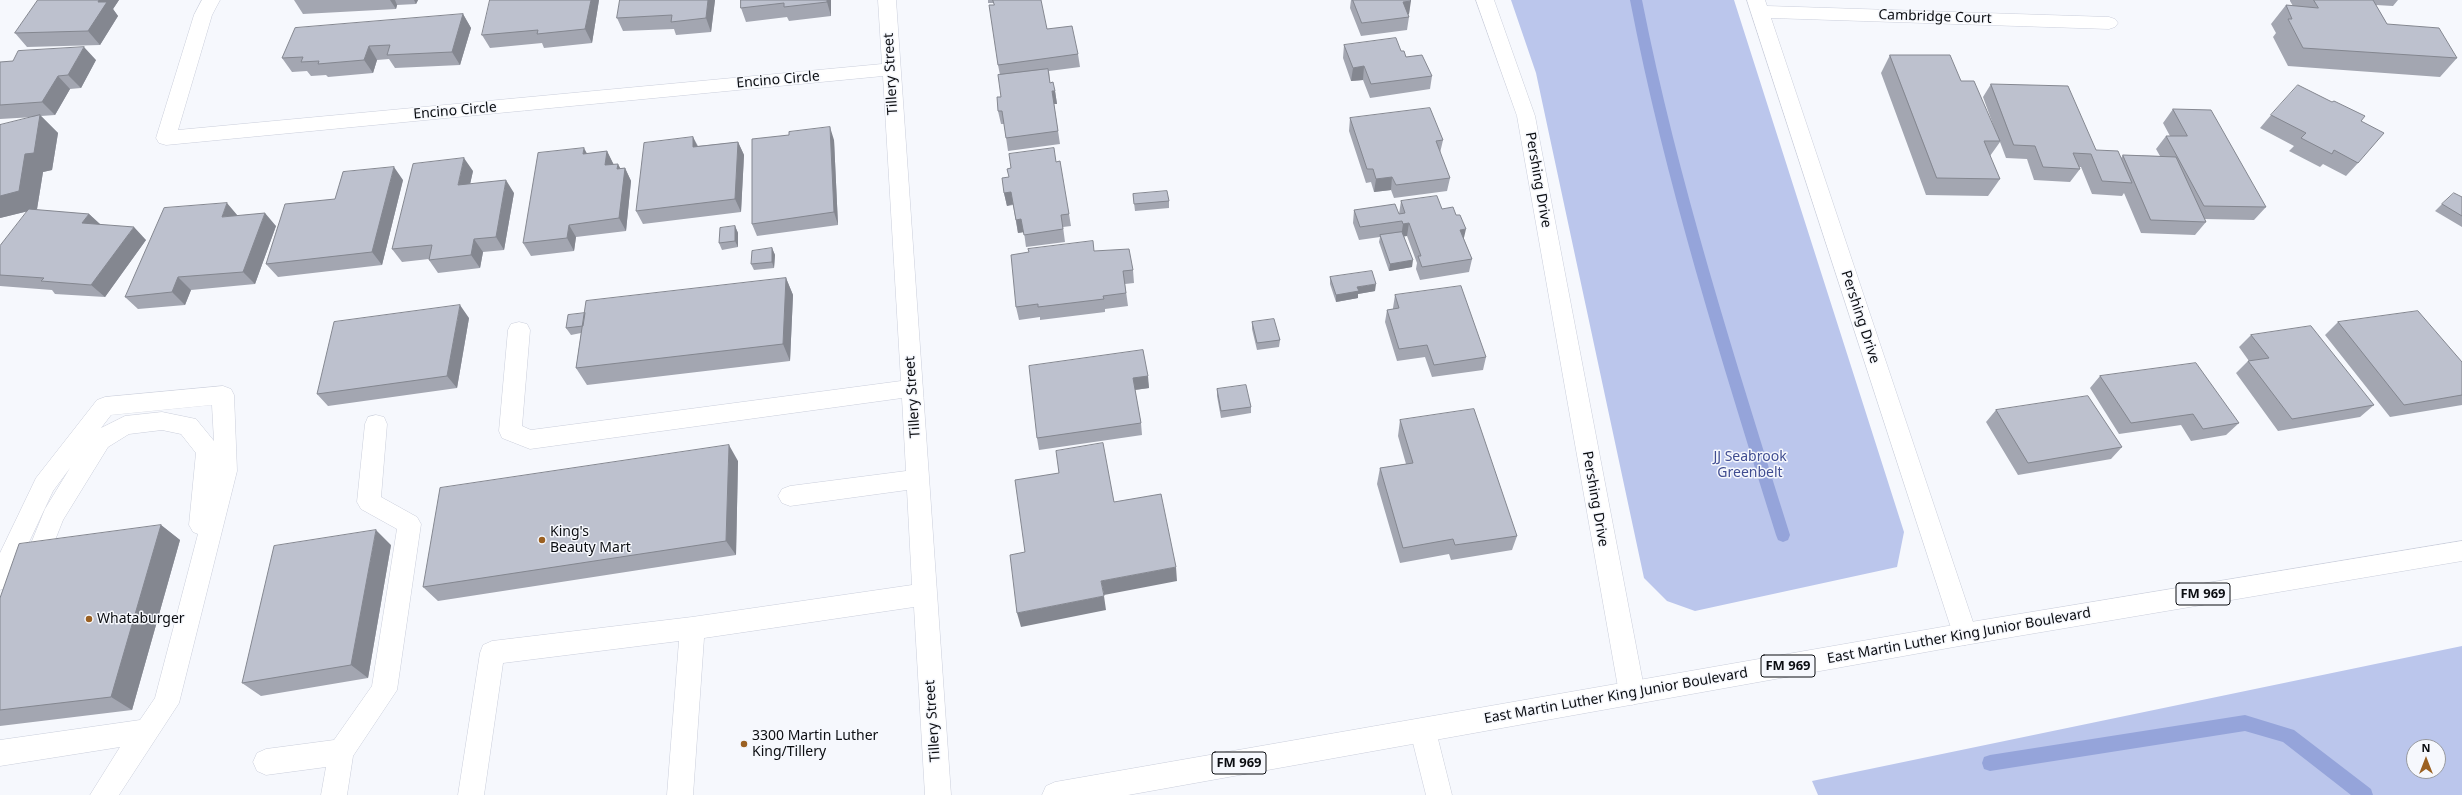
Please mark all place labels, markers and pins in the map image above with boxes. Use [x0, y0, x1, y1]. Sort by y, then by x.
place label: King's Beauty Mart [550, 524, 631, 556]
marker: King's Beauty Mart [537, 535, 547, 545]
place label: Whataburger [97, 611, 185, 627]
marker: Whataburger [84, 614, 94, 624]
place label: 3300 Martin Luther King/Tillery [752, 728, 878, 760]
marker: 3300 Martin Luther King/Tillery [739, 739, 749, 749]

